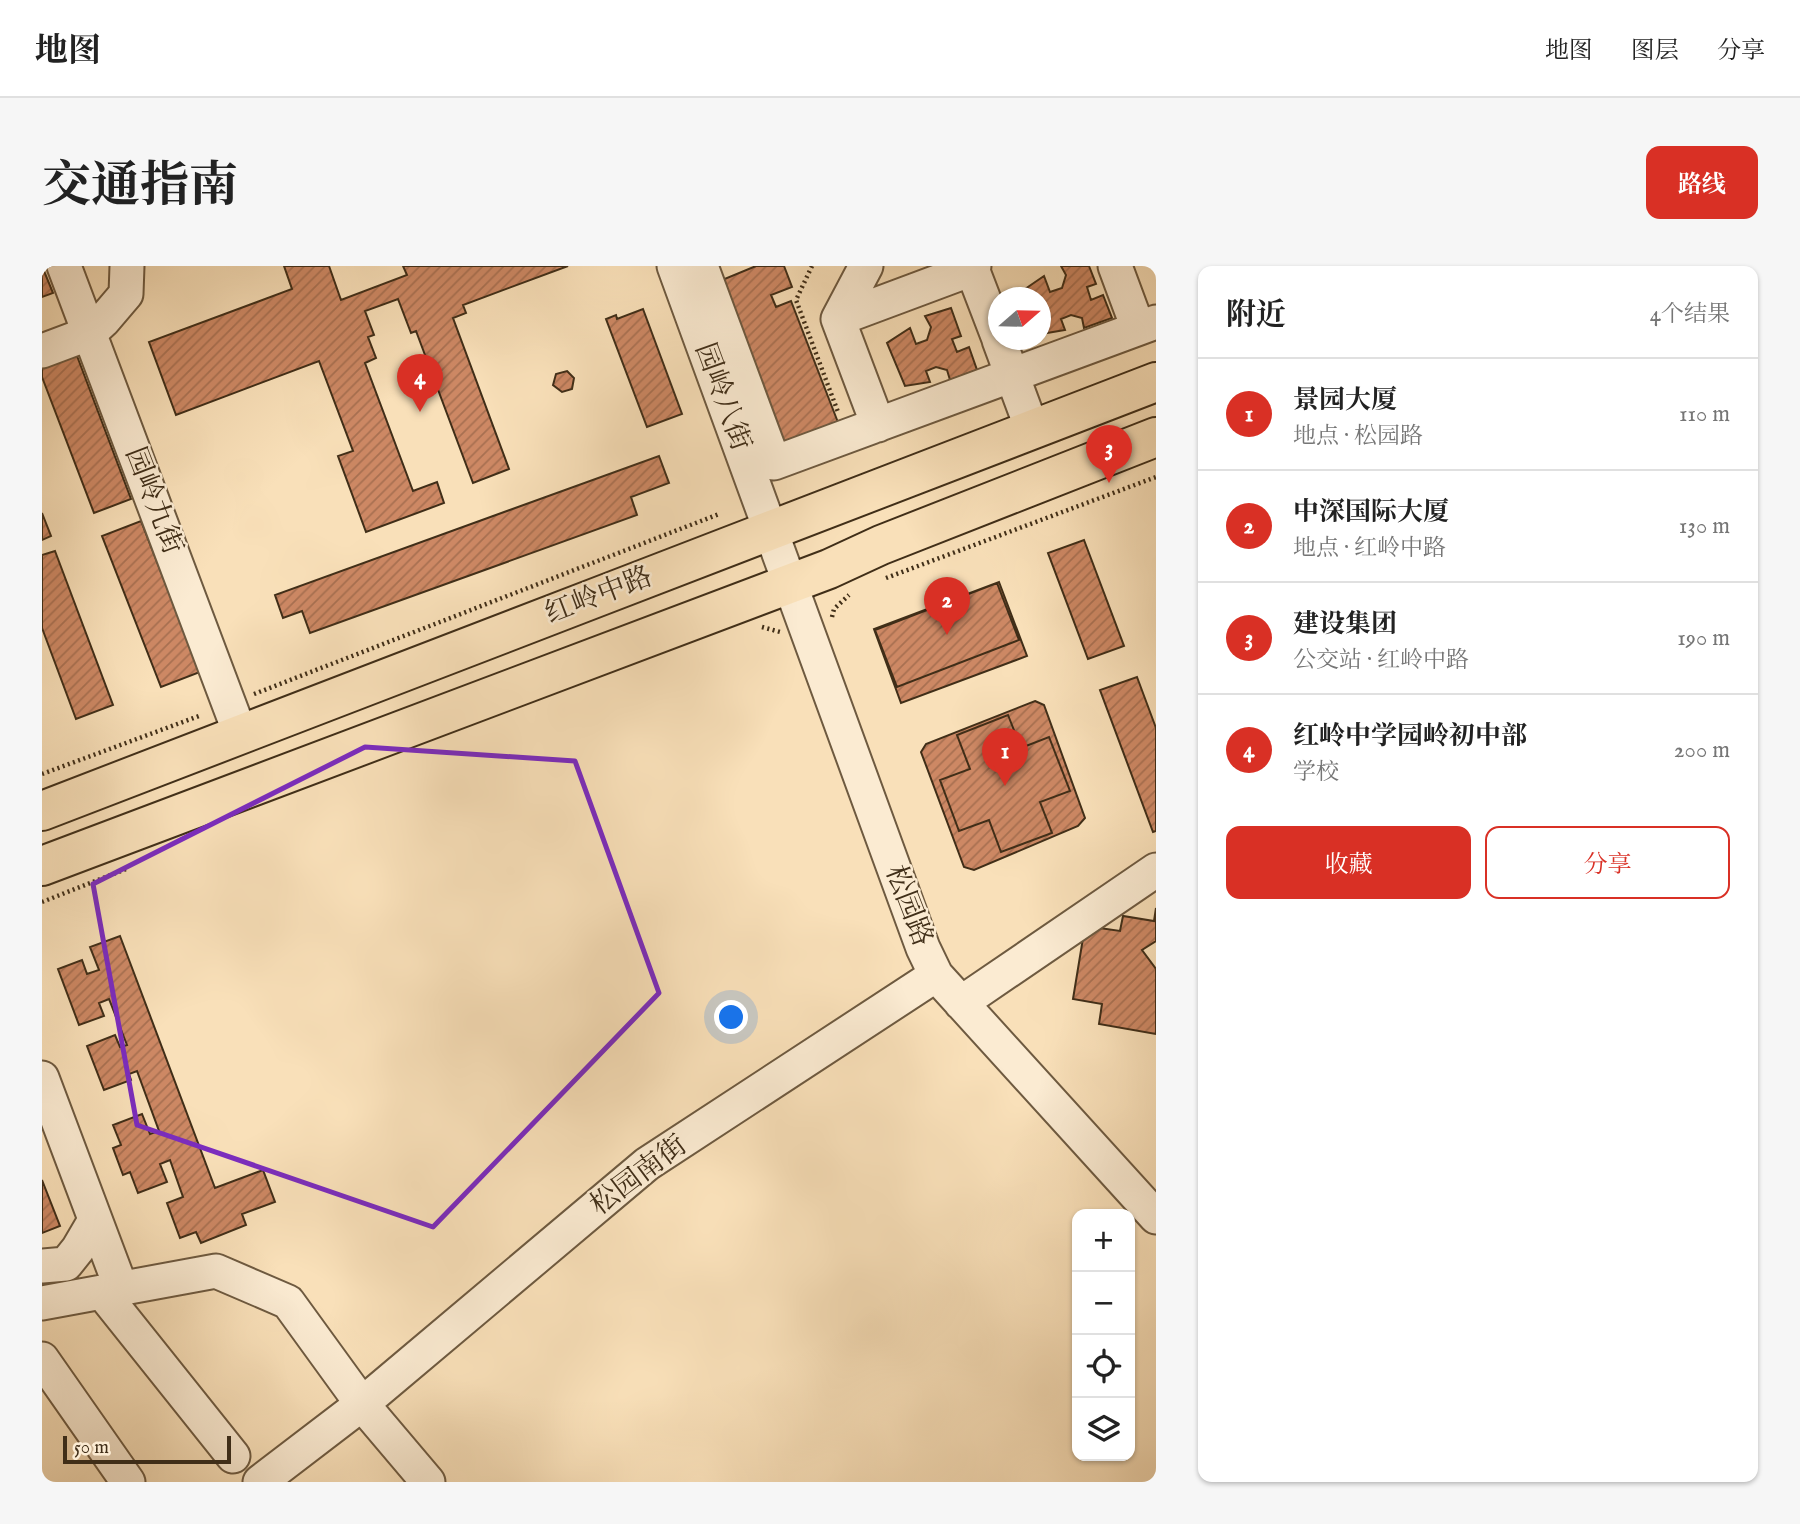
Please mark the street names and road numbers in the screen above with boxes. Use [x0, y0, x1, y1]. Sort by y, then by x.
street label: 园岭八街 [686, 338, 758, 456]
street label: 园岭九街 [117, 442, 189, 560]
street label: 红岭中路 [540, 560, 658, 632]
street label: 松园路 [877, 861, 939, 951]
street label: 松园南街 [584, 1128, 694, 1224]

